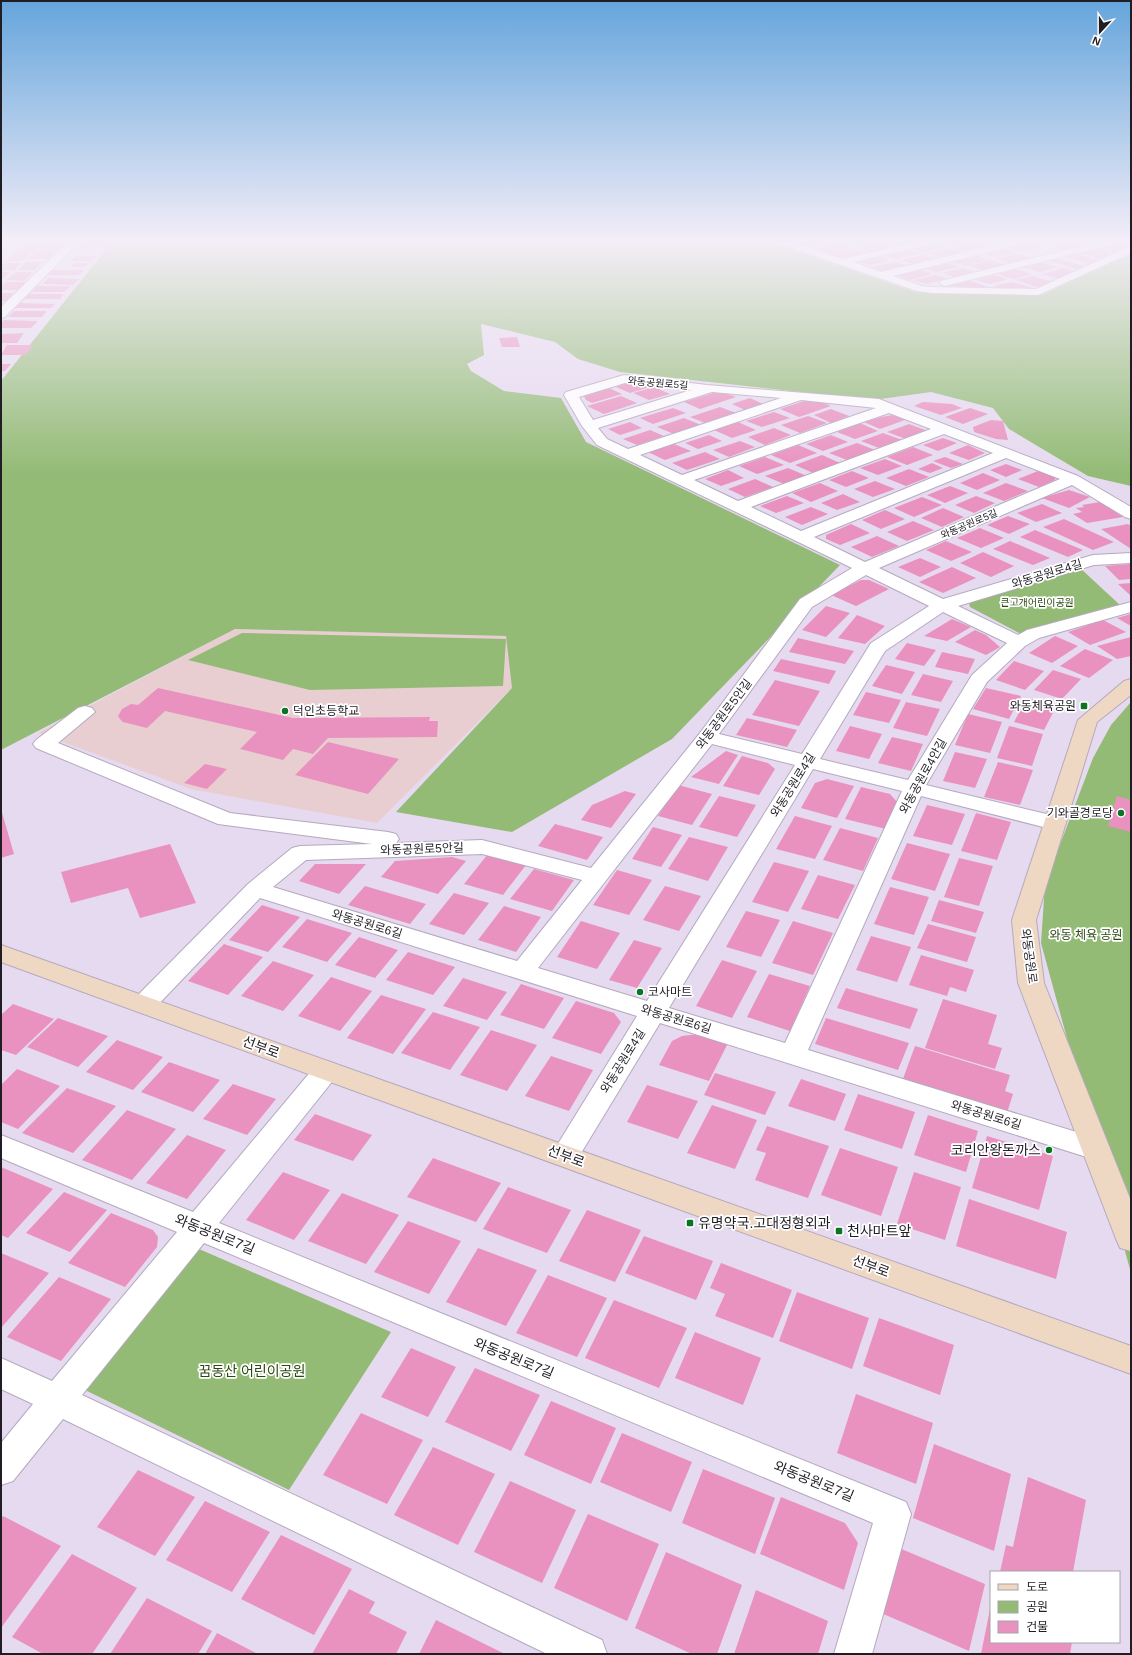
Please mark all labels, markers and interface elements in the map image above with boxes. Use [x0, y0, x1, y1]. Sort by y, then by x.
north arrow [1080, 12, 1120, 52]
text: N [1091, 34, 1102, 48]
street label: 와동공원로5길 [627, 375, 689, 391]
street label: 와동공원로5길 [939, 507, 999, 541]
street label: 와동공원로4길 [1010, 557, 1084, 591]
park label: 큰고개어린이공원 [1000, 597, 1074, 608]
street label: 와동공원로5안길 [693, 676, 755, 752]
place label: 와동체육공원 [1010, 699, 1076, 713]
marker: 와동체육공원 [1079, 701, 1089, 711]
place label: 덕인초등학교 [293, 704, 359, 718]
marker: 덕인초등학교 [280, 706, 290, 716]
street label: 와동공원로4안길 [897, 736, 949, 816]
street label: 와동공원로4길 [768, 750, 818, 820]
place label: 기와골경로당 [1047, 806, 1113, 820]
marker: 기와골경로당 [1116, 808, 1126, 818]
street label: 와동공원로5안길 [380, 841, 464, 857]
street label: 와동공원로6길 [330, 907, 404, 941]
street label: 와동공원로 [1018, 928, 1040, 984]
park label: 와동 체육 공원 [1050, 928, 1122, 942]
place label: 코사마트 [648, 985, 692, 999]
marker: 코사마트 [635, 987, 645, 997]
street label: 와동공원로6길 [639, 1002, 713, 1036]
street label: 와동공원로4길 [598, 1026, 648, 1096]
street label: 선부로 [240, 1033, 282, 1061]
street label: 와동공원로6길 [949, 1098, 1023, 1132]
street label: 선부로 [545, 1142, 587, 1170]
place label: 코리안왕돈까스 [951, 1142, 1041, 1158]
marker: 코리안왕돈까스 [1044, 1145, 1054, 1155]
street label: 와동공원로7길 [173, 1211, 257, 1257]
place label: 유명약국.고대정형외과 [698, 1215, 831, 1231]
marker: 유명약국.고대정형외과 [685, 1218, 695, 1228]
place label: 천사마트앞 [847, 1223, 912, 1239]
marker: 천사마트앞 [834, 1226, 844, 1236]
street label: 선부로 [850, 1252, 892, 1280]
street label: 와동공원로7길 [472, 1335, 556, 1381]
park label: 꿈동산 어린이공원 [199, 1363, 305, 1379]
street label: 와동공원로7길 [772, 1458, 856, 1504]
legend [990, 1571, 1120, 1643]
text: 도로 [1026, 1580, 1048, 1594]
text: 공원 [1026, 1600, 1048, 1614]
text: 건물 [1026, 1620, 1048, 1634]

